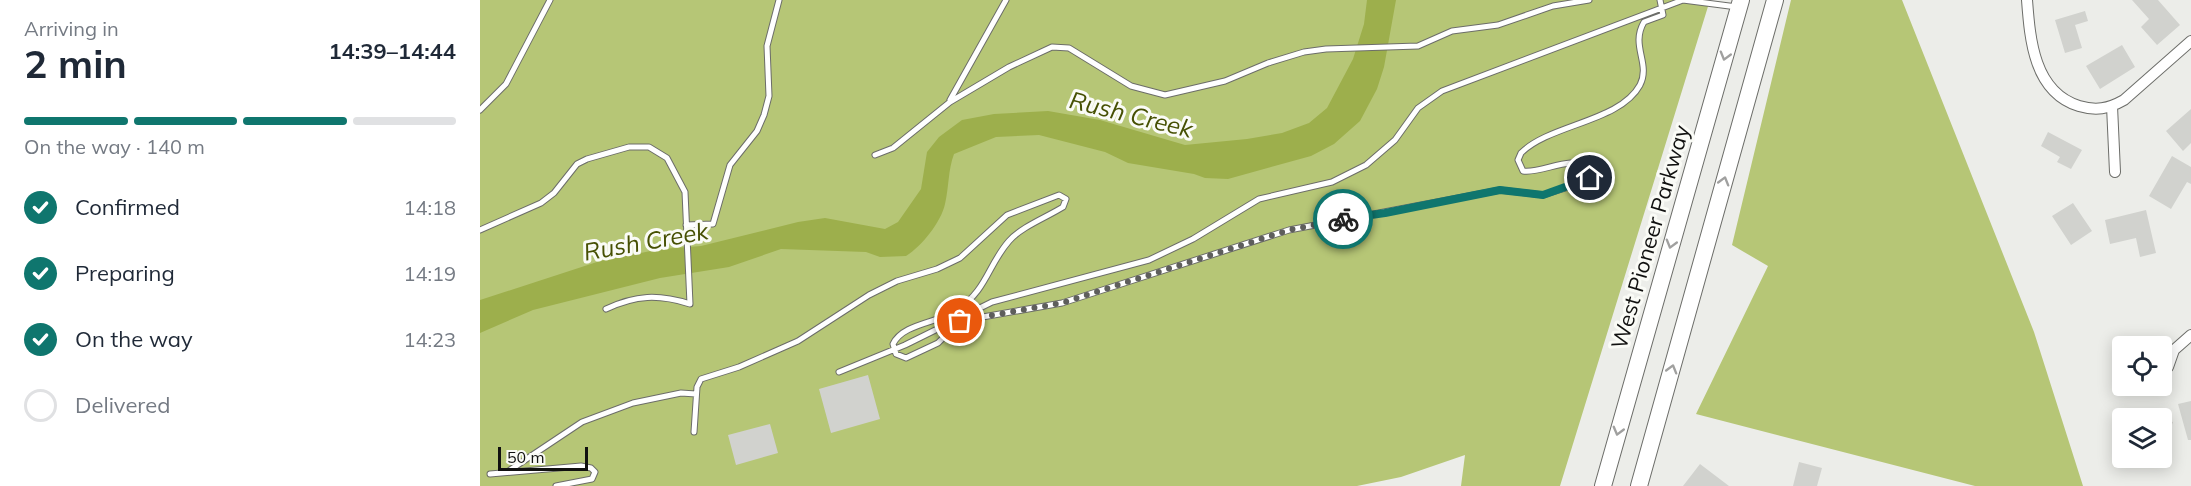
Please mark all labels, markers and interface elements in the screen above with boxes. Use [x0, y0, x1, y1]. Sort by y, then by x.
text: Arriving in [24, 16, 119, 41]
text: 14:39–14:44 [328, 37, 456, 65]
text: 2 min [24, 39, 127, 88]
one-way arrow [1720, 50, 1732, 61]
water label: Rush Creek [1066, 84, 1197, 144]
street label: West Pioneer Parkway [1605, 121, 1695, 352]
text: On the way · 140 m [24, 134, 205, 159]
pin [1564, 152, 1615, 203]
icon: home [1573, 161, 1606, 194]
one-way arrow [1717, 176, 1730, 186]
courier [1313, 189, 1373, 249]
icon: check [24, 191, 57, 224]
text: Confirmed [75, 193, 180, 221]
text: 14:18 [403, 195, 456, 220]
icon: bike [1327, 203, 1360, 236]
water label: Rush Creek [581, 215, 711, 267]
one-way arrow [1666, 239, 1679, 249]
icon: check [24, 257, 57, 290]
text: Preparing [75, 259, 175, 287]
text: 14:19 [403, 261, 456, 286]
pin [934, 295, 985, 346]
icon: bag [943, 304, 976, 337]
icon: check [24, 323, 57, 356]
text: On the way [75, 325, 193, 353]
text: 14:23 [403, 327, 456, 352]
map controls [2112, 336, 2172, 468]
button: locate [2112, 336, 2172, 396]
one-way arrow [1665, 364, 1677, 375]
text: Delivered [75, 391, 170, 419]
button: layers [2112, 408, 2172, 468]
one-way arrow [1613, 426, 1625, 436]
scale bar [498, 444, 588, 472]
text: 50 m [507, 447, 544, 467]

